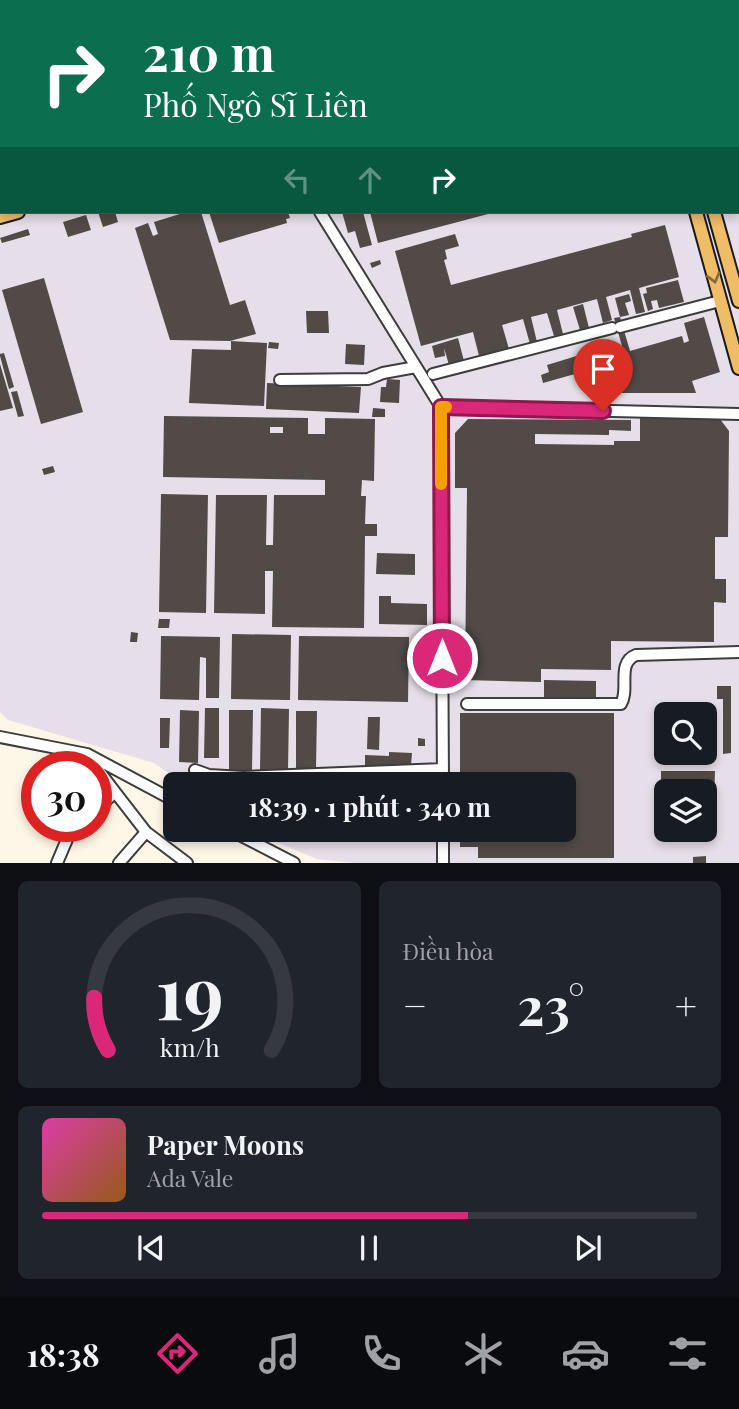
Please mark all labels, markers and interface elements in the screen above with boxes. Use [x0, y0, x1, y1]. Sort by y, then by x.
text: 210 m [143, 19, 275, 84]
icon: right [28, 28, 119, 119]
text: Phố Ngô Sĩ Liên [143, 82, 368, 125]
icon: left [278, 161, 316, 199]
icon: ahead [351, 161, 389, 199]
icon: right [424, 161, 462, 199]
one-way arrow [706, 271, 720, 283]
pin [573, 339, 633, 411]
icon: arrive [584, 350, 622, 388]
position arrow [405, 621, 479, 695]
map controls [654, 702, 717, 842]
button: search [654, 702, 717, 765]
speed limit sign: 30 [21, 751, 112, 842]
button: layers [654, 779, 717, 842]
text: 18:39 · 1 phút · 340 m [248, 789, 491, 824]
text: Điều hòa [403, 935, 494, 966]
text: 19 [155, 942, 223, 1039]
text: 23° [517, 970, 584, 1039]
text: − [403, 979, 427, 1030]
text: + [675, 979, 697, 1030]
text: km/h [159, 1030, 220, 1063]
text: Paper Moons [147, 1127, 304, 1162]
text: Ada Vale [147, 1162, 234, 1193]
icon: previous [132, 1229, 170, 1267]
icon: pause [350, 1229, 388, 1267]
icon: next [569, 1229, 607, 1267]
icon: directions [153, 1329, 202, 1378]
icon: music [255, 1329, 304, 1378]
icon: phone [357, 1329, 406, 1378]
icon: climate [459, 1329, 508, 1378]
icon: car [561, 1329, 610, 1378]
icon: filters [663, 1329, 712, 1378]
text: 18:38 [27, 1332, 100, 1375]

